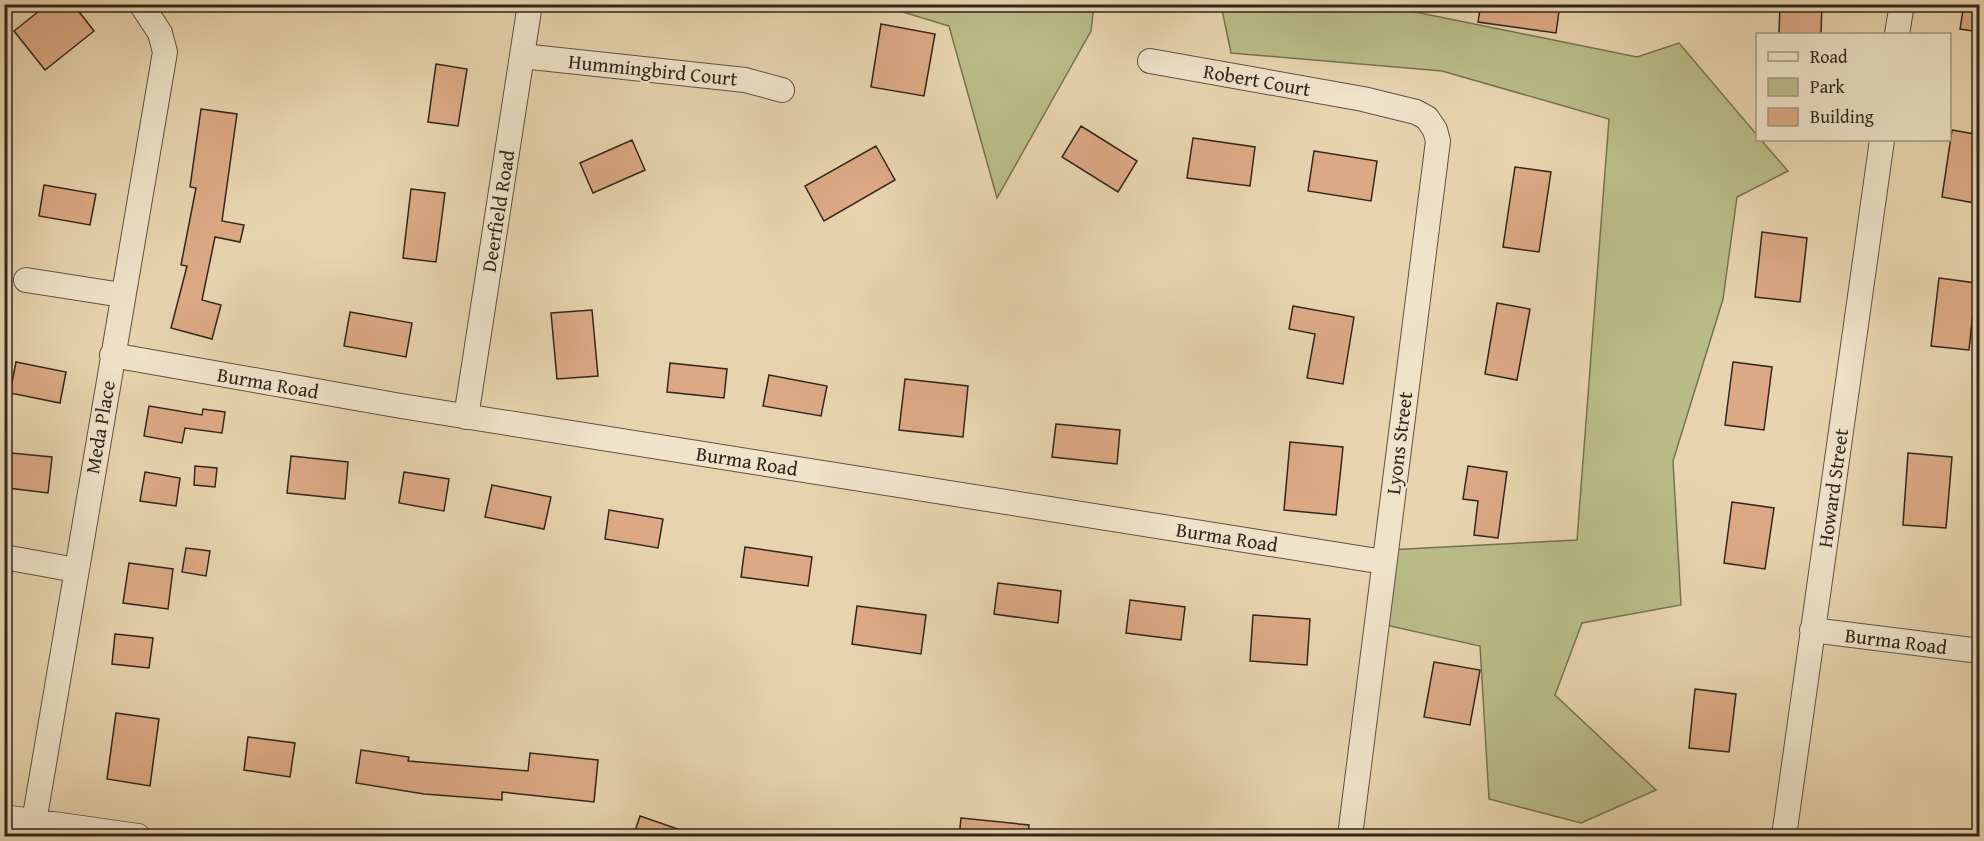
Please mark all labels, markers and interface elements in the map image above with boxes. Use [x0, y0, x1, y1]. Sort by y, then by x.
legend [1756, 33, 1951, 141]
text: Road [1810, 43, 1848, 70]
street label: Hummingbird Court [567, 46, 739, 93]
street label: Robert Court [1201, 56, 1313, 103]
text: Park [1810, 73, 1846, 100]
text: Building [1810, 103, 1874, 130]
street label: Deerfield Road [474, 148, 522, 274]
street label: Burma Road [215, 359, 321, 406]
street label: Meda Place [77, 378, 122, 476]
street label: Lyons Street [1378, 390, 1419, 496]
street label: Howard Street [1810, 426, 1855, 549]
street label: Burma Road [694, 438, 800, 483]
street label: Burma Road [1174, 514, 1280, 559]
street label: Burma Road [1843, 620, 1949, 661]

